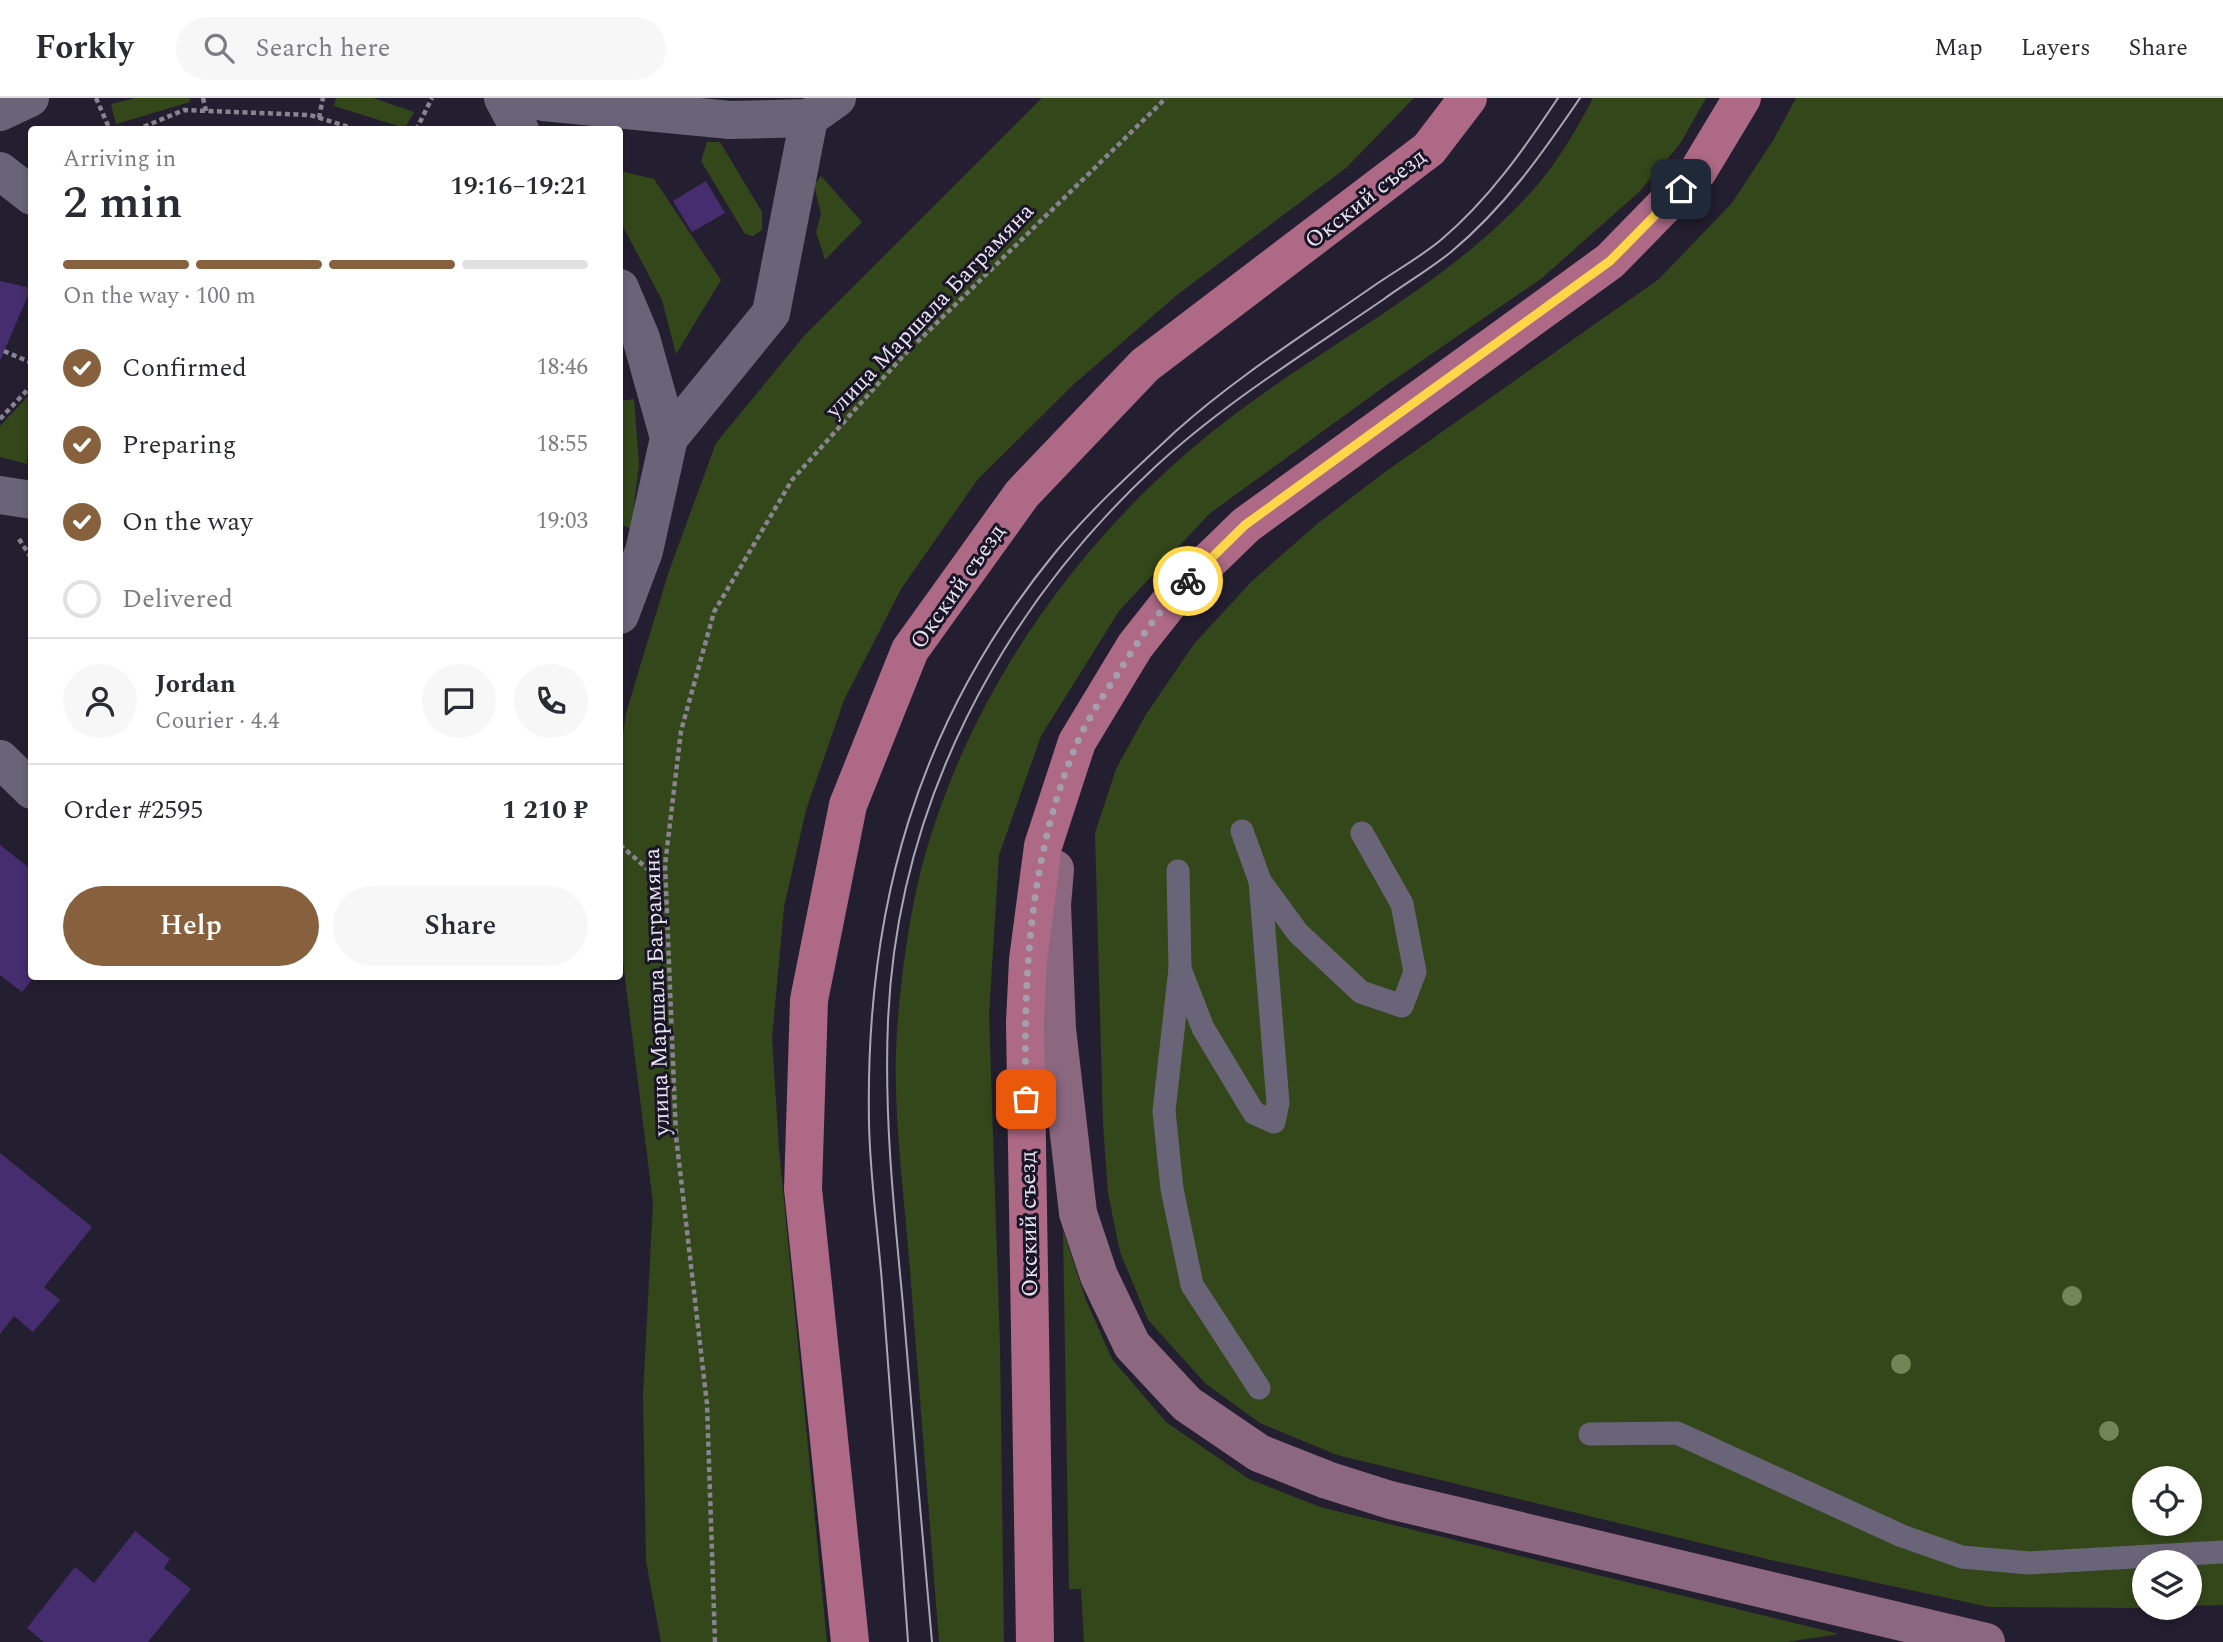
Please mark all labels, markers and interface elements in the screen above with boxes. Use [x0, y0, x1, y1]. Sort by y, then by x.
search box [176, 17, 666, 80]
text: Forkly [35, 23, 134, 73]
text: Search here [256, 28, 390, 68]
icon: search [200, 29, 238, 67]
text: Map [1934, 30, 1983, 66]
text: Layers [2021, 30, 2091, 66]
text: Share [2129, 30, 2188, 66]
street label: Окский съезд [1297, 140, 1434, 258]
text: Arriving in [63, 142, 176, 177]
pin [1651, 159, 1711, 219]
text: 19:16–19:21 [450, 166, 588, 206]
text: 2 min [63, 168, 182, 238]
icon: home [1662, 170, 1700, 208]
street label: улица Маршала Баграмяна [817, 195, 1043, 428]
text: On the way · 100 m [63, 279, 256, 314]
text: Confirmed [122, 348, 247, 388]
icon: check [63, 349, 101, 387]
text: 18:46 [536, 350, 588, 385]
text: Preparing [122, 425, 236, 465]
icon: check [63, 426, 101, 464]
text: 18:55 [536, 427, 588, 462]
text: On the way [122, 502, 253, 542]
icon: check [63, 503, 101, 541]
text: 19:03 [536, 504, 588, 539]
street label: Окский съезд [902, 517, 1015, 657]
courier [1153, 546, 1223, 616]
icon: bike [1169, 562, 1207, 600]
text: Delivered [122, 579, 233, 619]
button: person [63, 664, 137, 738]
text: Jordan [155, 664, 236, 704]
button: chat [422, 664, 496, 738]
button: phone [514, 664, 588, 738]
text: Courier · 4.4 [155, 704, 280, 739]
text: Order #2595 [63, 790, 203, 830]
text: 1 210 ₽ [502, 790, 588, 830]
street label: улица Маршала Баграмяна [635, 847, 680, 1138]
button: Help [63, 886, 319, 966]
button: Share [333, 886, 588, 966]
pin [996, 1069, 1056, 1129]
icon: bag [1007, 1080, 1045, 1118]
street label: Окский съезд [1011, 1151, 1048, 1297]
map controls [2132, 1466, 2202, 1620]
button: locate [2132, 1466, 2202, 1536]
button: layers [2132, 1550, 2202, 1620]

